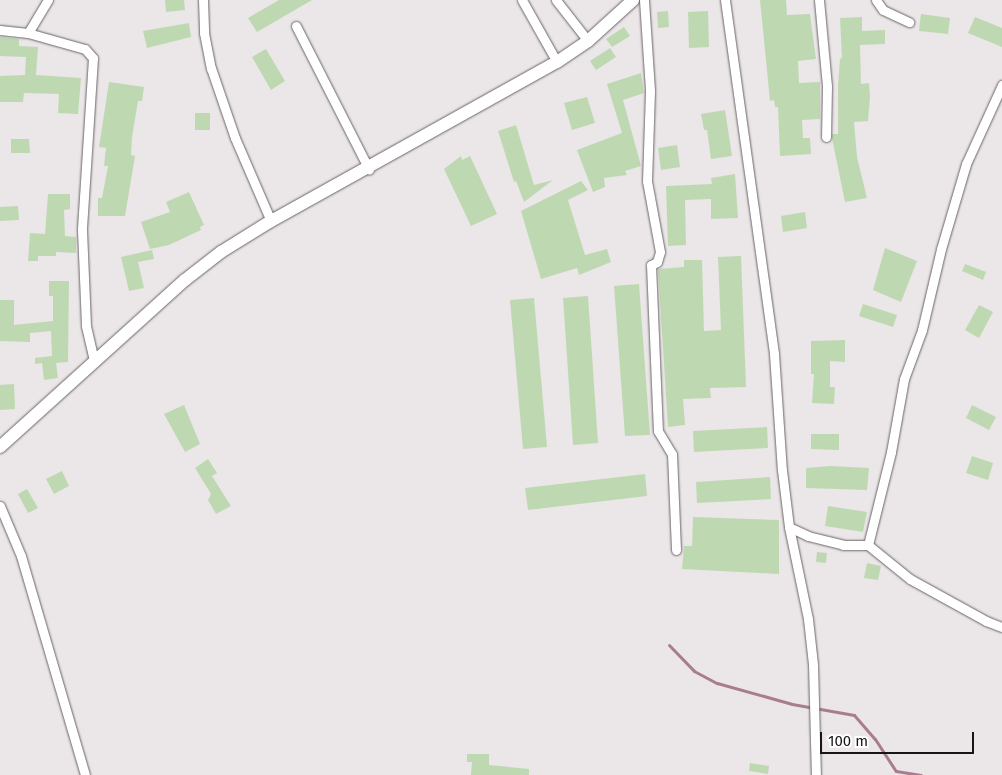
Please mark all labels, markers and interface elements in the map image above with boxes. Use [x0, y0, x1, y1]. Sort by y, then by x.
scale bar [822, 722, 976, 754]
text: 100 m [828, 732, 868, 750]

